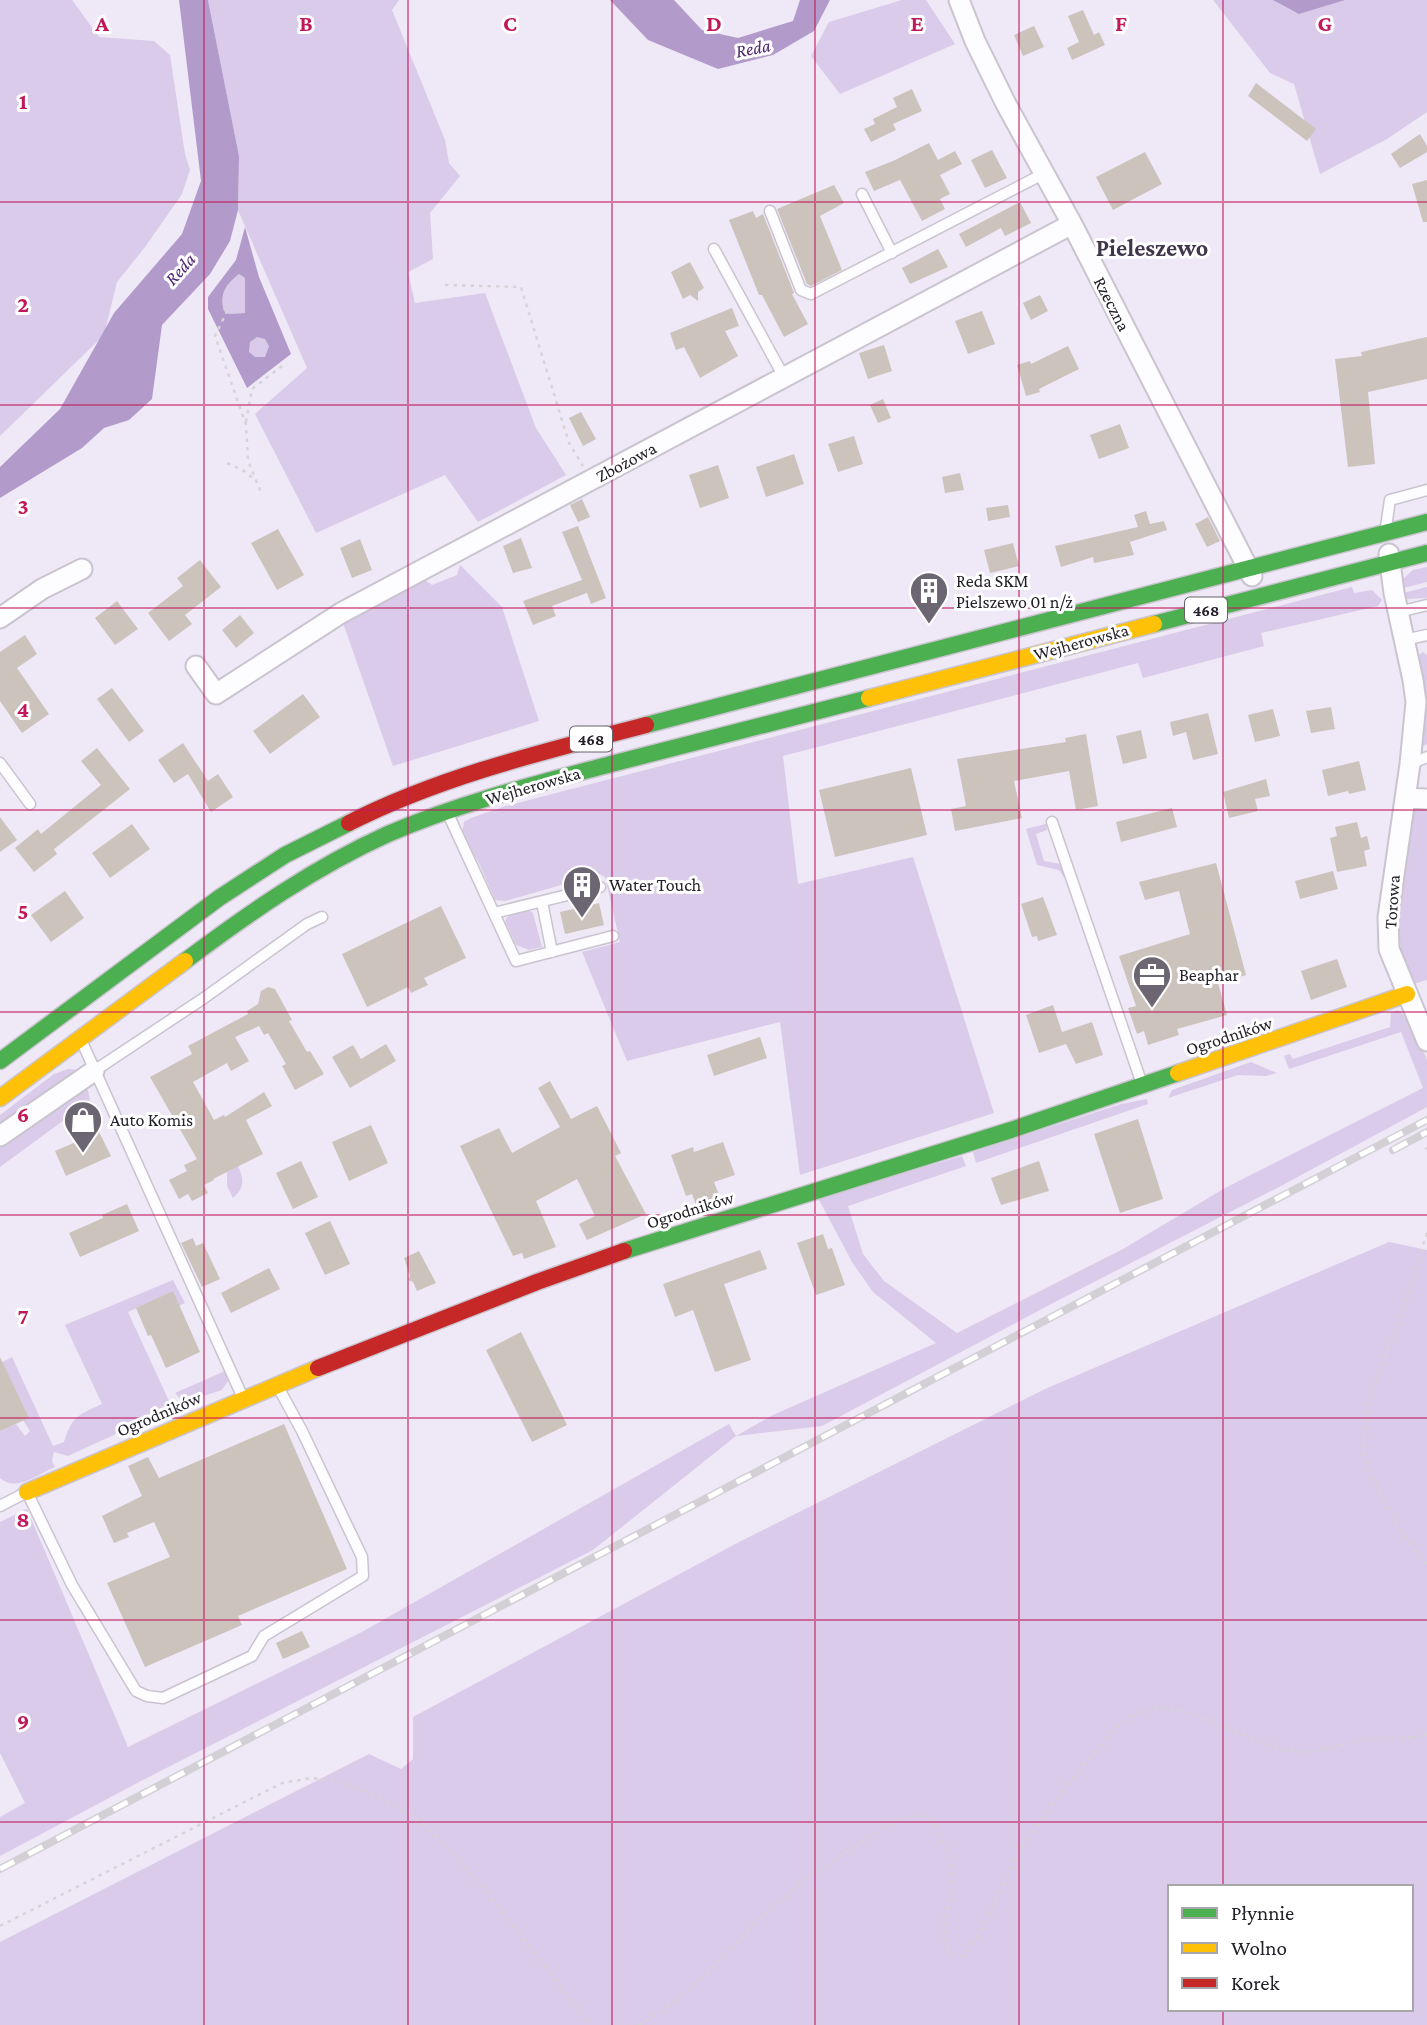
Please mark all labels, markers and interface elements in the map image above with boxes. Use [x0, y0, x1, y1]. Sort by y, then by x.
text: A [94, 10, 109, 36]
text: B [299, 10, 313, 36]
text: C [503, 10, 517, 36]
text: D [706, 10, 722, 36]
text: E [910, 10, 924, 36]
text: F [1115, 10, 1127, 36]
text: G [1318, 10, 1333, 36]
water label: Reda [734, 34, 772, 62]
text: 1 [19, 88, 28, 114]
district label: Pieleszewo [1096, 234, 1208, 261]
water label: Reda [160, 249, 200, 289]
street label: Rzeczna [1090, 273, 1134, 335]
text: 2 [17, 291, 29, 317]
street label: Zbożowa [592, 438, 660, 486]
text: 3 [17, 493, 29, 519]
building icon: Reda SKM Pielszewo 01 n/ż [908, 570, 950, 625]
place label: Reda SKM Pielszewo 01 n/ż [956, 571, 1073, 612]
road number: 468 [1185, 597, 1227, 622]
street label: Wejherowska [1031, 620, 1131, 665]
text: 4 [17, 696, 29, 722]
road number: 468 [570, 726, 612, 752]
street label: Wejherowska [483, 763, 583, 810]
building icon: Water Touch [561, 864, 603, 919]
street label: Torowa [1380, 874, 1404, 930]
place label: Water Touch [609, 875, 702, 895]
text: 5 [17, 898, 29, 924]
office icon: Beaphar [1131, 954, 1173, 1009]
place label: Beaphar [1179, 965, 1240, 985]
street label: Ogrodników [1183, 1012, 1276, 1059]
shop icon: Auto Komis [62, 1099, 104, 1154]
text: 6 [17, 1101, 29, 1127]
place label: Auto Komis [110, 1110, 193, 1130]
street label: Ogrodników [644, 1187, 737, 1233]
text: 7 [17, 1303, 29, 1329]
street label: Ogrodników [114, 1387, 205, 1441]
text: 8 [16, 1506, 30, 1532]
text: 9 [17, 1708, 29, 1734]
legend [1168, 1885, 1413, 2011]
text: Płynnie [1231, 1901, 1294, 1925]
text: Wolno [1231, 1936, 1287, 1960]
text: Korek [1231, 1971, 1280, 1995]

